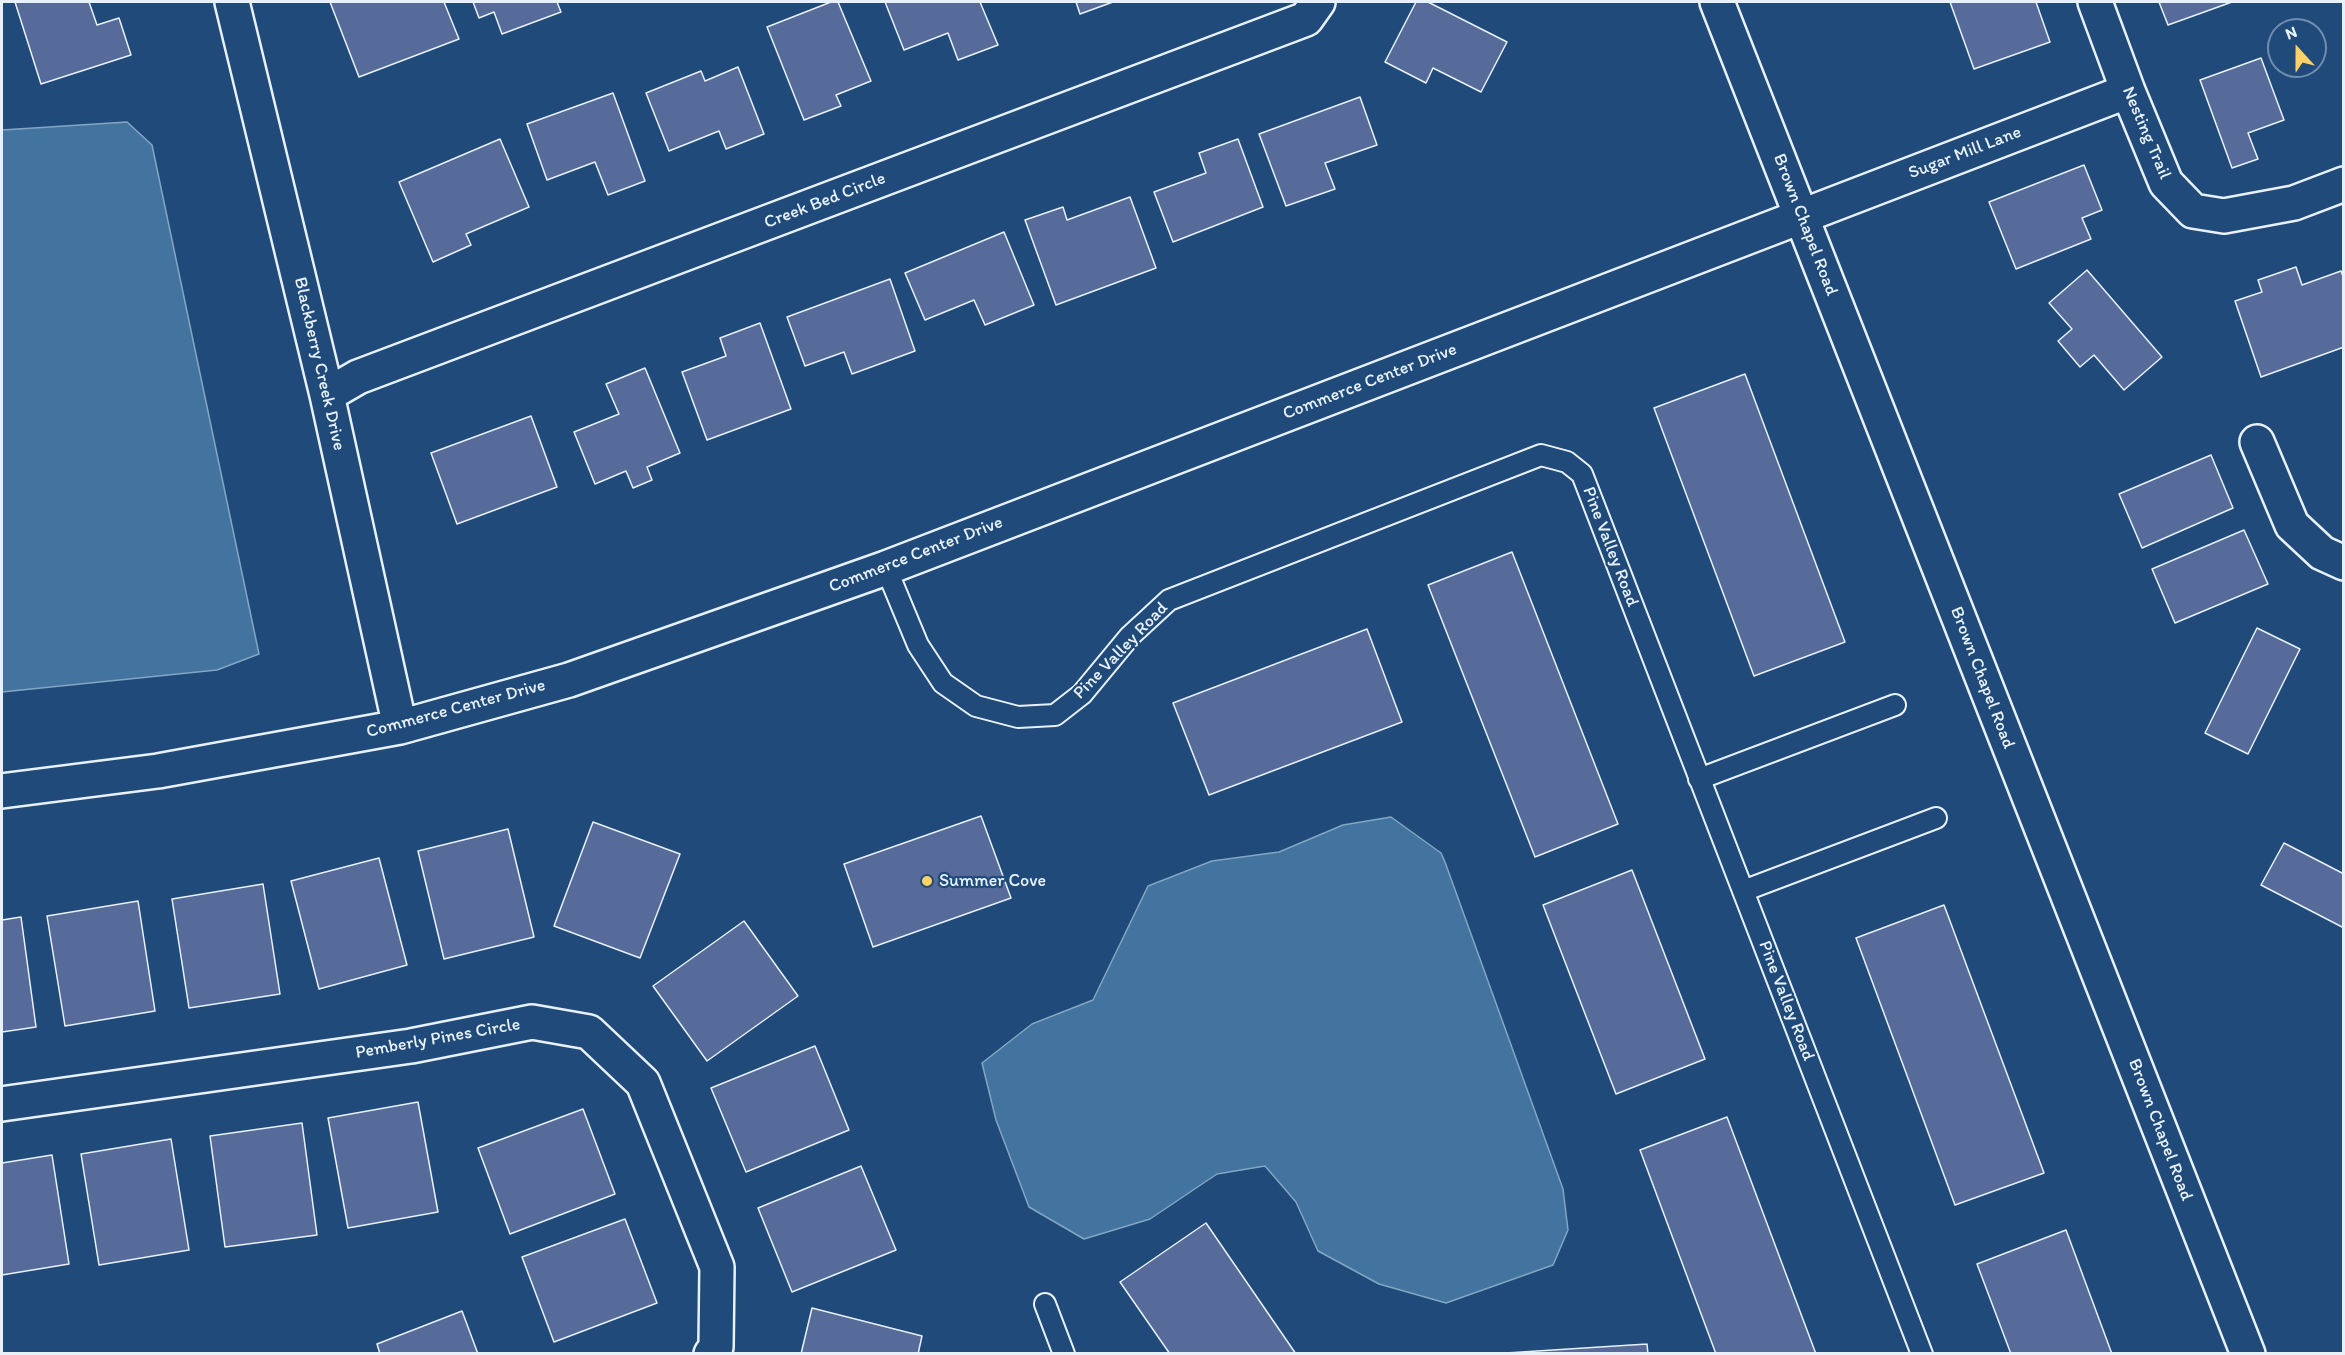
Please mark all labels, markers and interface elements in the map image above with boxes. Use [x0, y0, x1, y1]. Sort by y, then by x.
north arrow [2267, 18, 2327, 78]
text: N [2283, 22, 2300, 43]
street label: Nesting Trail [2117, 83, 2175, 183]
street label: Sugar Mill Lane [1905, 122, 2025, 184]
street label: Brown Chapel Road [1768, 151, 1842, 299]
street label: Creek Bed Circle [761, 168, 889, 234]
street label: Blackberry Creek Drive [289, 275, 349, 453]
street label: Commerce Center Drive [1280, 339, 1460, 425]
street label: Pine Valley Road [1577, 484, 1643, 610]
street label: Commerce Center Drive [826, 512, 1006, 598]
street label: Pine Valley Road [1069, 598, 1173, 704]
street label: Brown Chapel Road [1945, 604, 2019, 752]
street label: Commerce Center Drive [364, 675, 548, 743]
place label: Summer Cove [939, 870, 1046, 892]
marker: Summer Cove [920, 874, 934, 888]
street label: Pine Valley Road [1753, 938, 1819, 1064]
street label: Pemberly Pines Circle [354, 1014, 522, 1064]
street label: Brown Chapel Road [2123, 1056, 2197, 1204]

